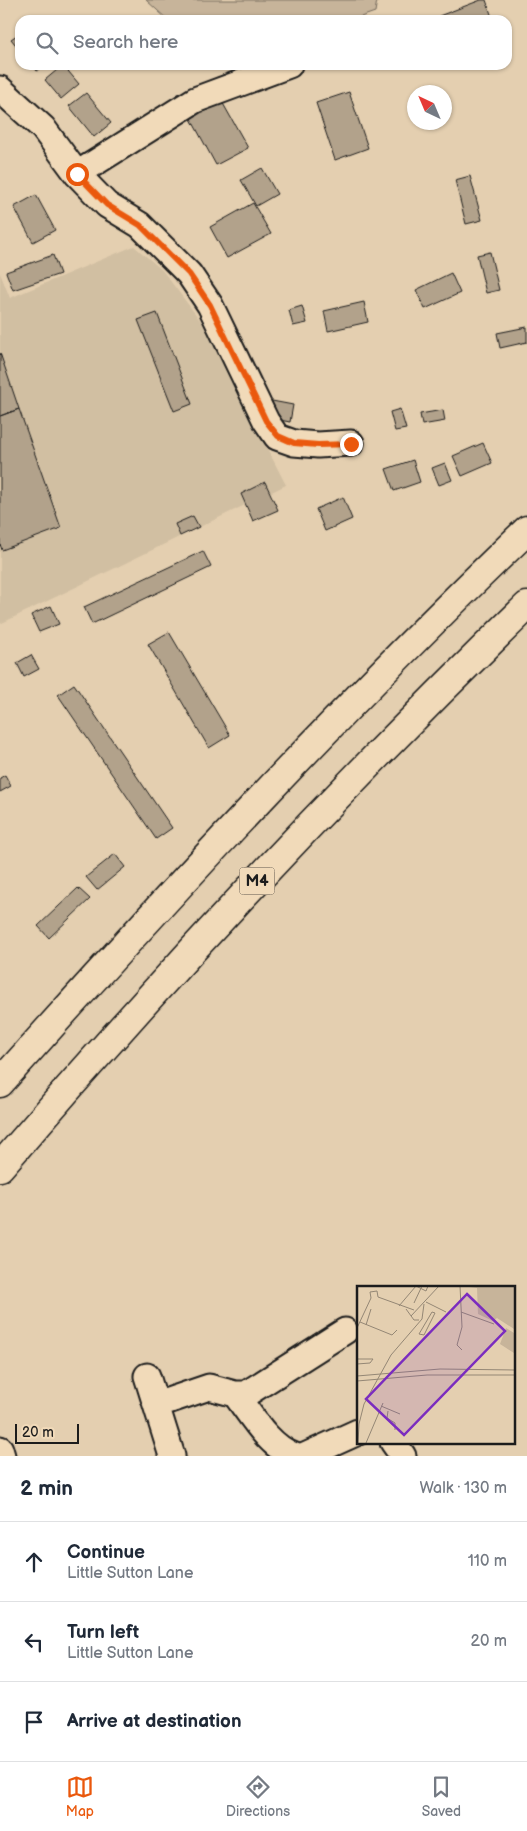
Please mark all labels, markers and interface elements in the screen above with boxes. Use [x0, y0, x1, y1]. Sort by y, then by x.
search box [15, 15, 512, 70]
icon: search [33, 29, 61, 57]
text: Search here [73, 31, 178, 54]
north arrow [407, 85, 452, 130]
route start [66, 163, 89, 186]
route end [340, 433, 363, 456]
road number: M4 [240, 868, 274, 894]
inset map [357, 1286, 514, 1444]
scale bar [15, 1421, 79, 1444]
text: 20 m [22, 1424, 54, 1441]
text: 2 min [20, 1476, 73, 1501]
text: Walk · 130 m [419, 1479, 507, 1498]
text: Continue [67, 1541, 145, 1564]
icon: ahead [20, 1548, 48, 1576]
text: 110 m [468, 1552, 507, 1571]
text: Little Sutton Lane [67, 1564, 193, 1583]
text: Turn left [67, 1621, 139, 1644]
icon: left [20, 1628, 48, 1656]
text: 20 m [471, 1632, 507, 1651]
text: Little Sutton Lane [67, 1644, 193, 1663]
icon: arrive [20, 1708, 48, 1736]
text: Arrive at destination [67, 1710, 242, 1733]
tab: Map [66, 1773, 94, 1820]
tab: Directions [226, 1773, 290, 1820]
tab: Saved [422, 1773, 461, 1820]

